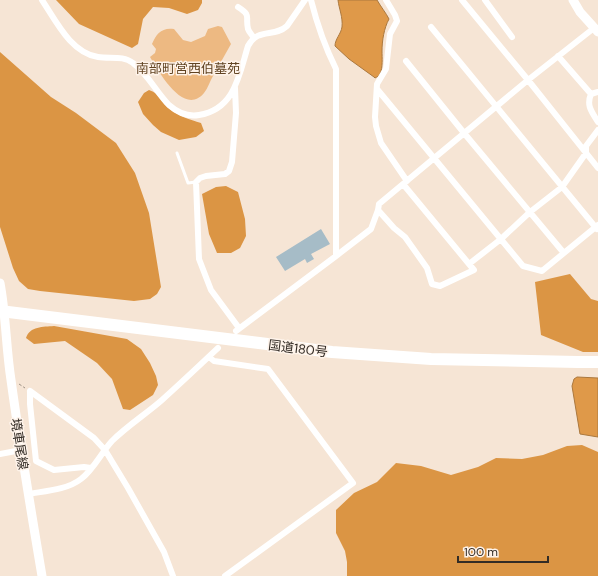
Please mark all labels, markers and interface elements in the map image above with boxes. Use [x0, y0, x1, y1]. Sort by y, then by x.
park label: 南部町営西伯墓苑 [136, 60, 240, 77]
street label: 国道180号 [267, 336, 329, 361]
street label: 境車尾線 [7, 417, 32, 471]
scale bar [458, 538, 548, 564]
text: 100 m [464, 544, 498, 560]

